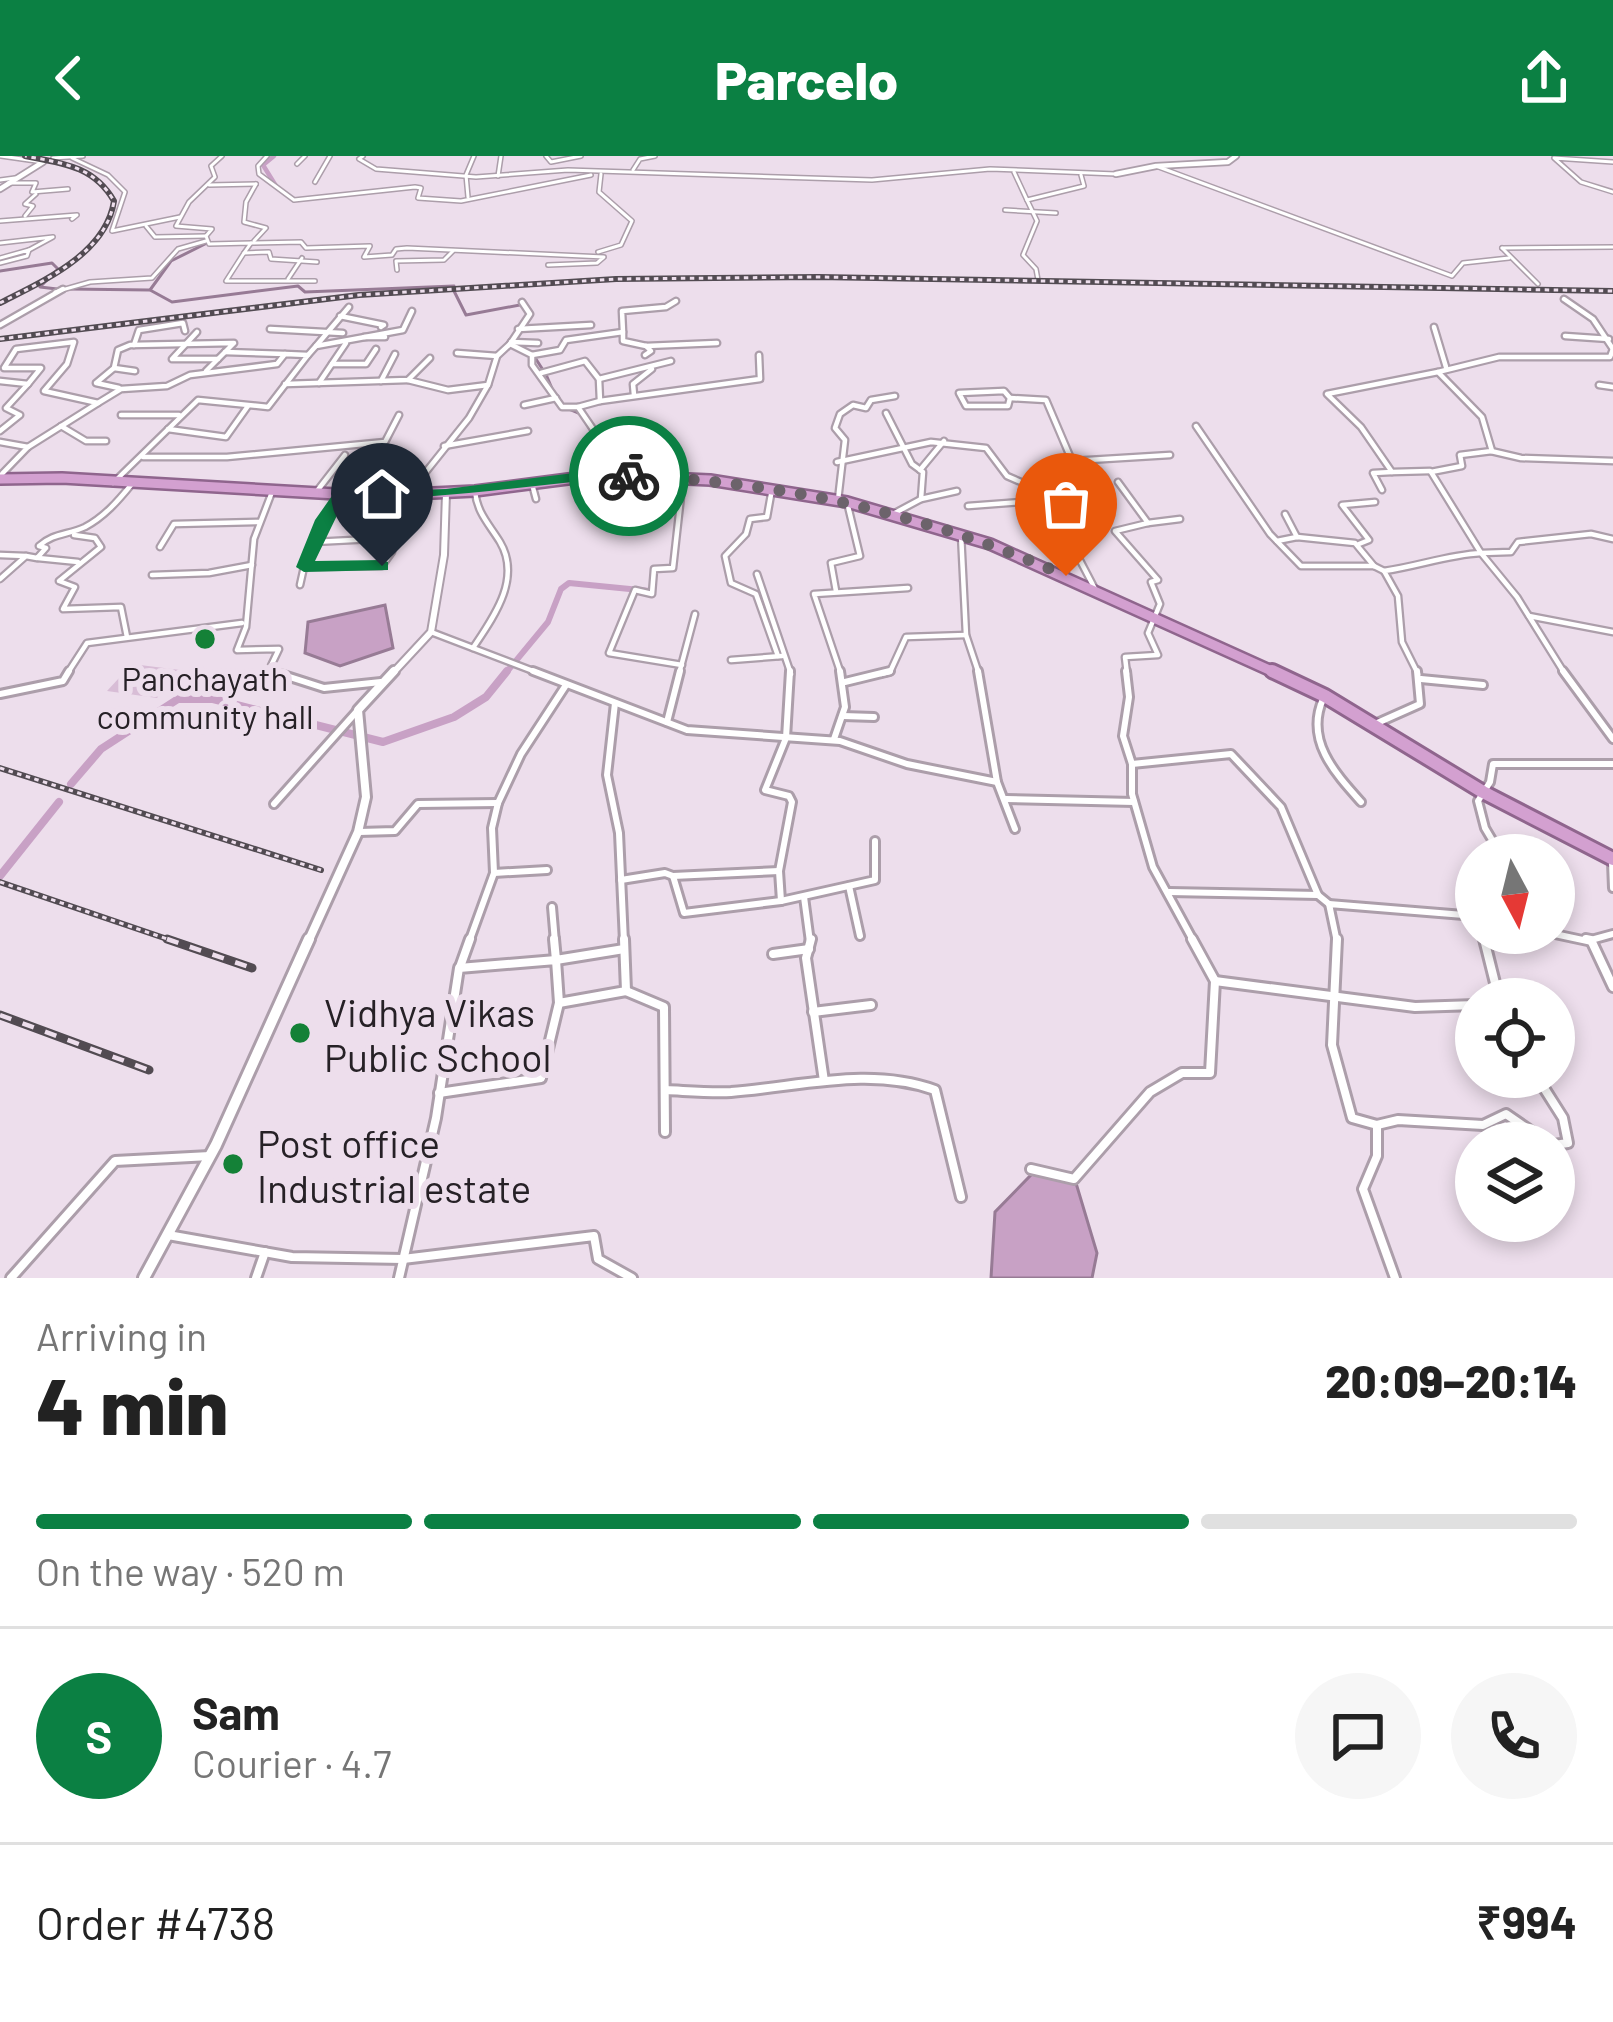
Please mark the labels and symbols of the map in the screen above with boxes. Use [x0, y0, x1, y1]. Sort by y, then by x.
courier [569, 416, 689, 536]
pin [331, 443, 433, 566]
pin [1015, 453, 1117, 576]
marker: Panchayath community hall [192, 626, 218, 652]
place label: Panchayath community hall [96, 658, 314, 736]
north arrow [1455, 834, 1575, 954]
place label: Vidhya Vikas Public School [324, 988, 552, 1080]
marker: Vidhya Vikas Public School [287, 1020, 313, 1046]
place label: Post office Industrial estate [257, 1119, 531, 1211]
marker: Post office Industrial estate [220, 1151, 246, 1177]

